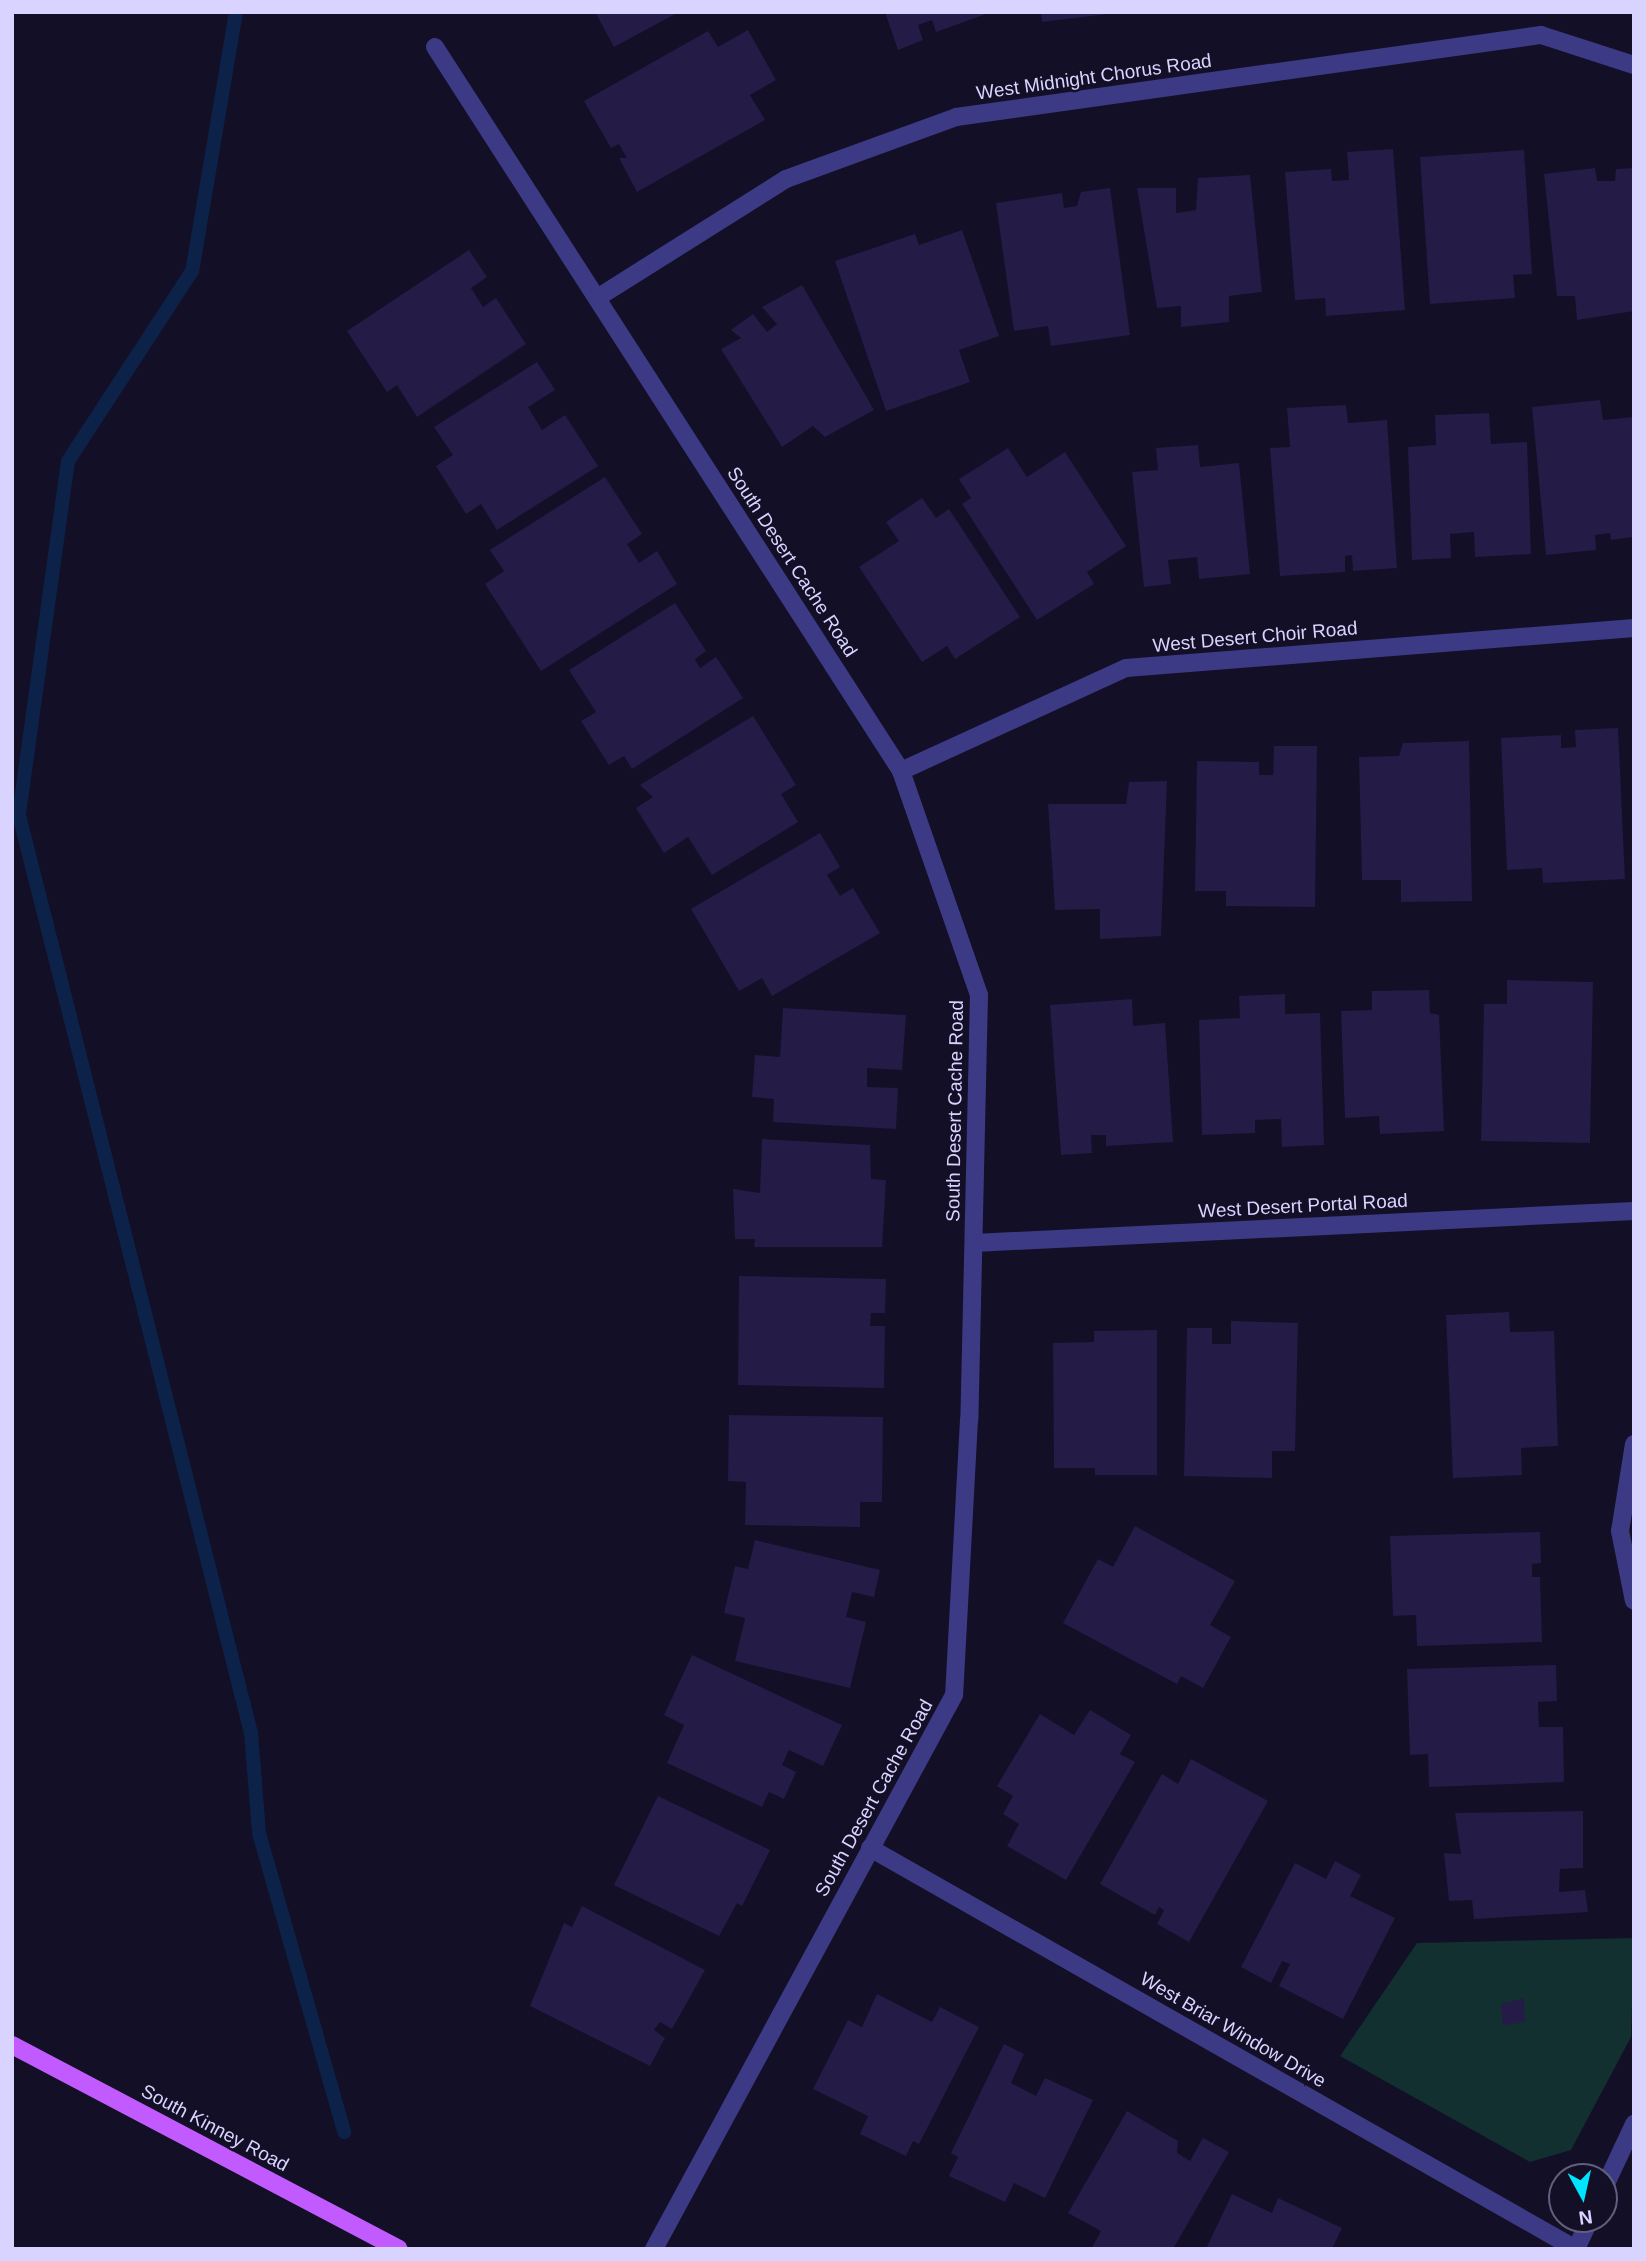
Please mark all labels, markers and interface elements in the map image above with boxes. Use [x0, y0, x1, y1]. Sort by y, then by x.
street label: West Midnight Chorus Road [975, 49, 1213, 105]
street label: South Desert Cache Road [722, 463, 862, 661]
street label: West Desert Choir Road [1152, 617, 1358, 657]
street label: South Desert Cache Road [942, 1000, 968, 1222]
street label: West Desert Portal Road [1198, 1189, 1408, 1223]
street label: South Desert Cache Road [810, 1695, 938, 1901]
street label: West Briar Window Drive [1136, 1967, 1330, 2093]
street label: South Kinney Road [137, 2080, 293, 2176]
north arrow [1548, 2163, 1618, 2233]
text: N [1577, 2206, 1594, 2229]

